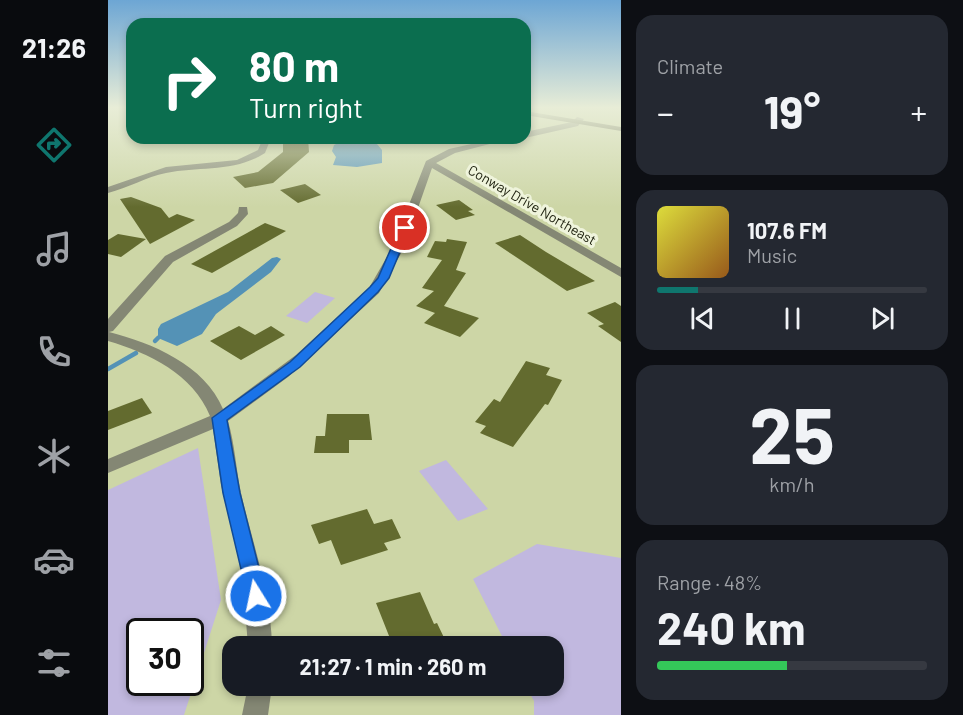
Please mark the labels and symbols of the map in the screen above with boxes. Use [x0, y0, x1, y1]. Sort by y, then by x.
street label: Conway Drive Northeast [465, 161, 599, 248]
pin [379, 202, 430, 253]
position arrow [224, 564, 288, 628]
speed limit sign: 30 [126, 618, 204, 696]

